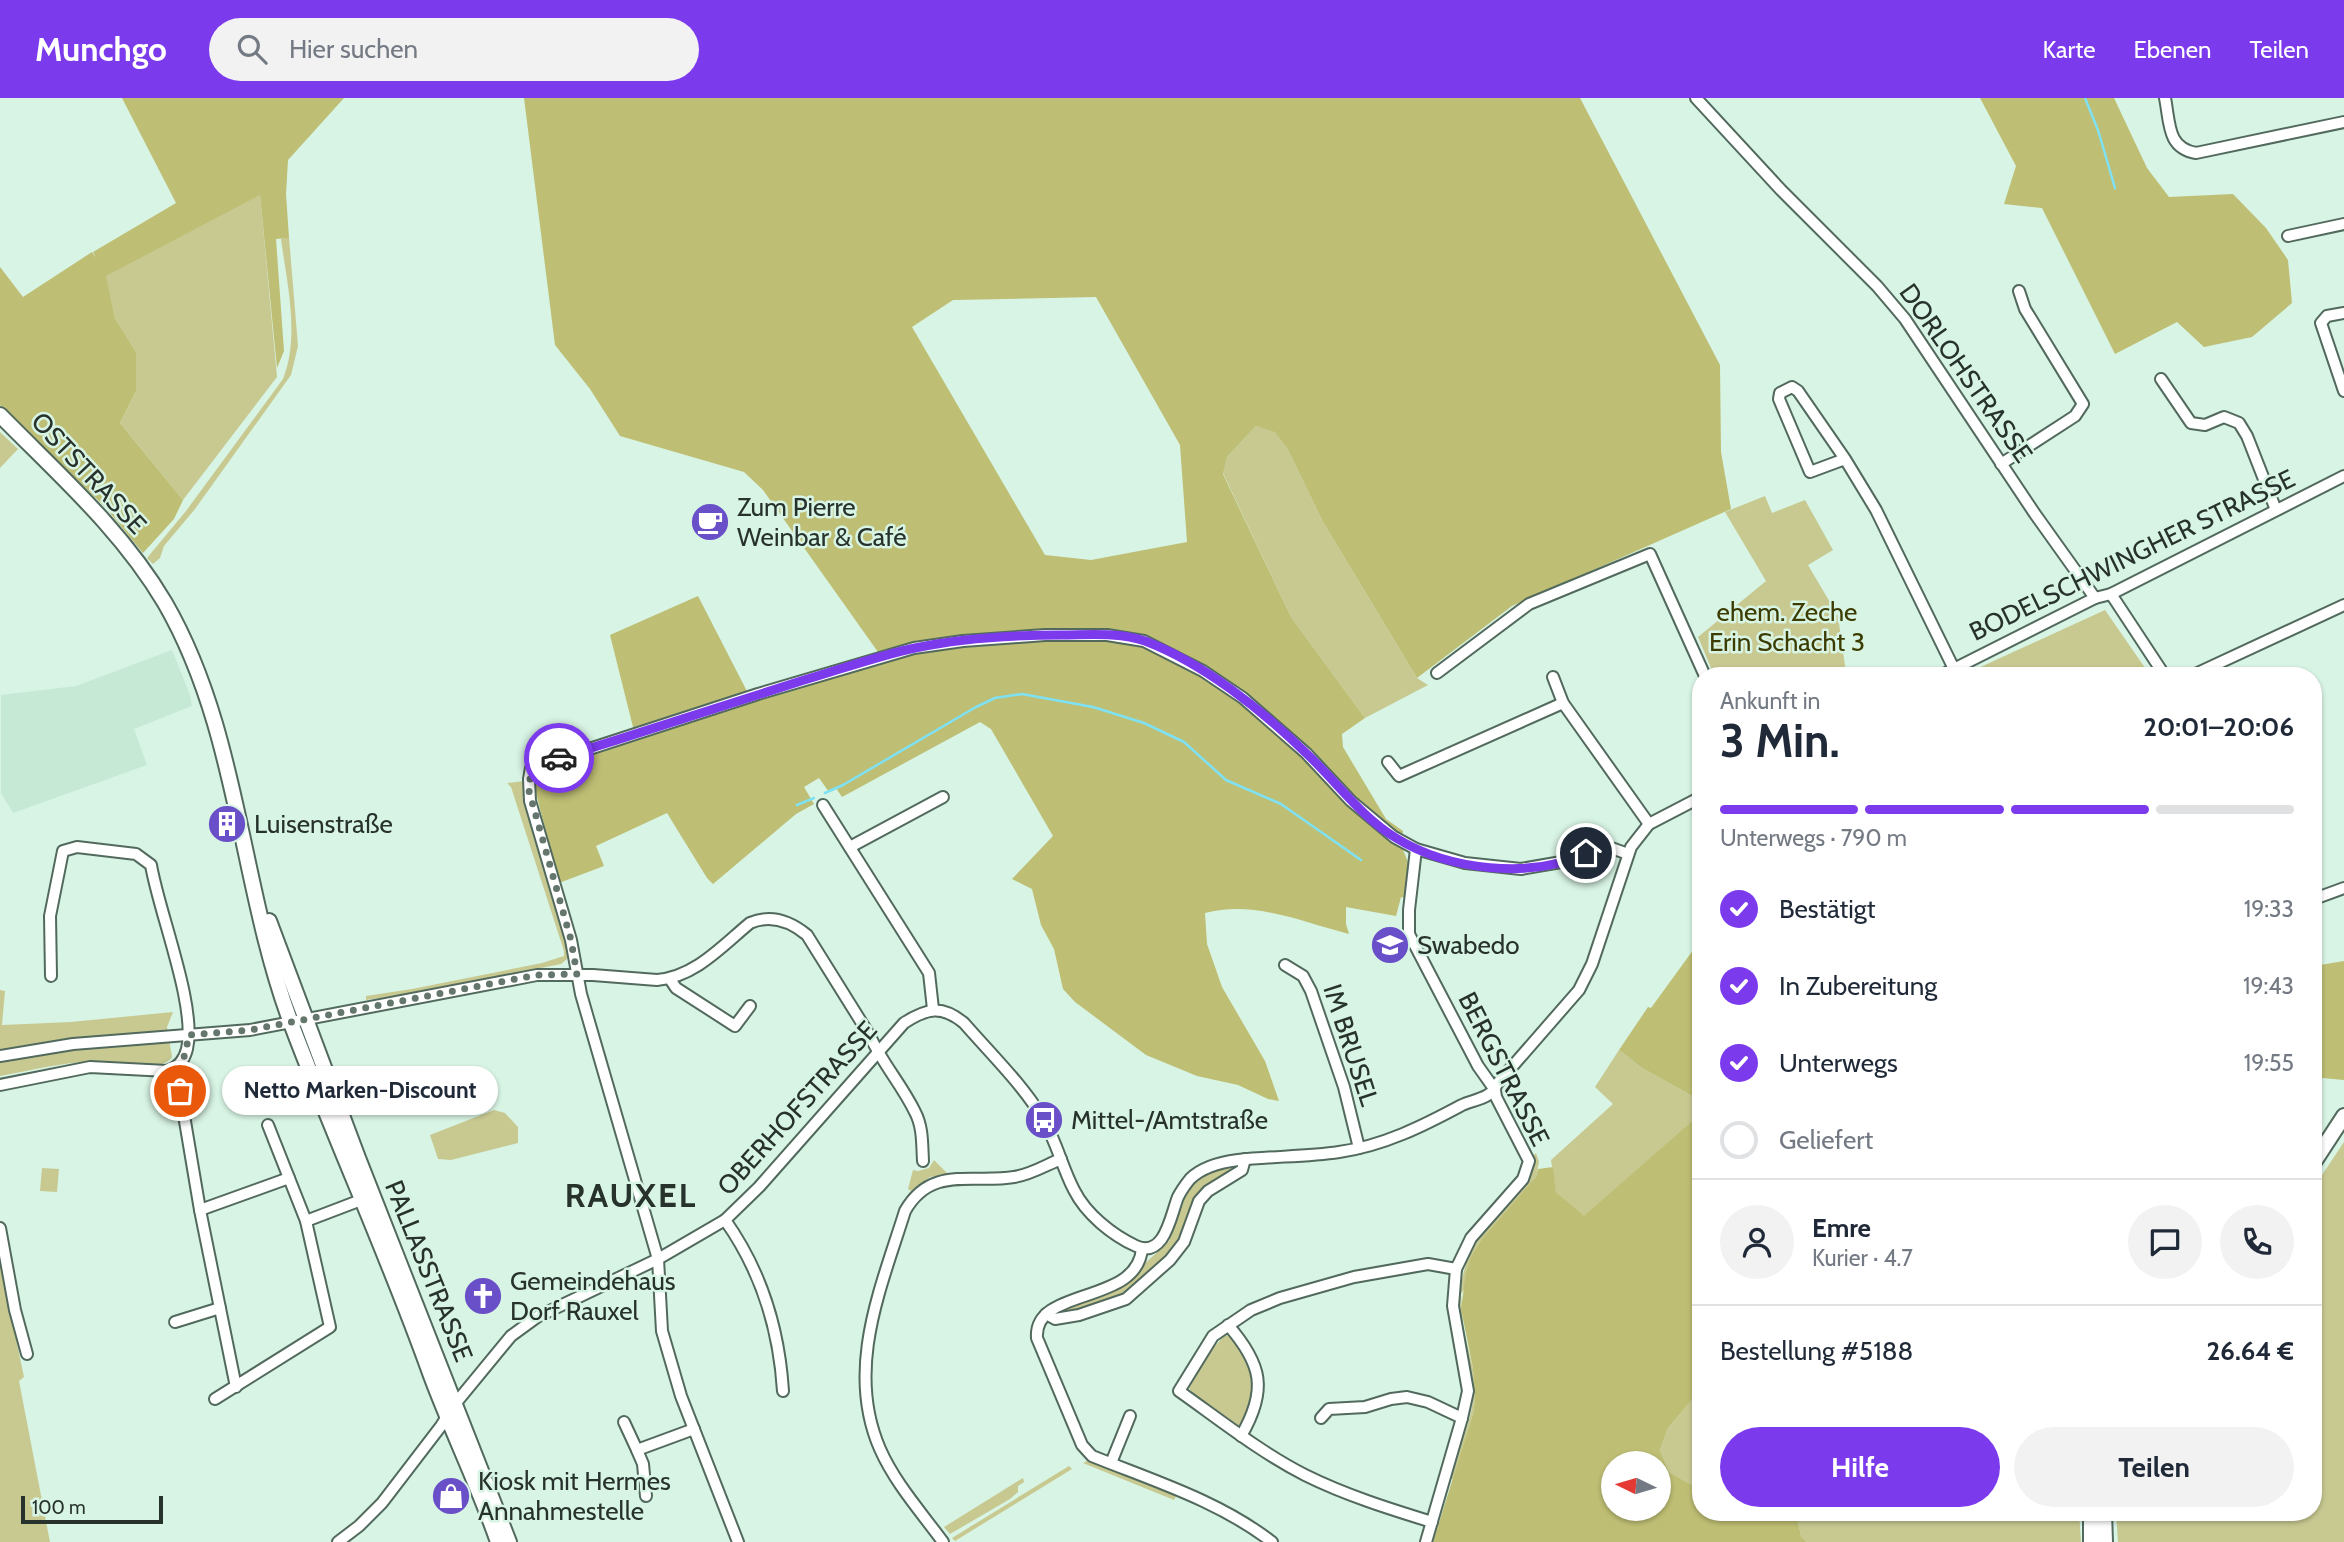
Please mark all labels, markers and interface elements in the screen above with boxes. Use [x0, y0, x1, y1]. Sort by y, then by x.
search box [209, 18, 699, 81]
text: Munchgo [35, 29, 167, 69]
icon: search [233, 30, 271, 68]
text: Hier suchen [289, 33, 418, 65]
text: Karte [2042, 35, 2095, 64]
text: Ebenen [2133, 35, 2211, 64]
text: Teilen [2249, 35, 2309, 64]
street label: DORLOHSTRASSE [1892, 277, 2040, 469]
street label: OSTSTRASSE [25, 406, 153, 540]
street label: BODELSCHWINGHER STRASSE [1964, 462, 2300, 648]
place label: Zum Pierre Weinbar & Café [737, 491, 907, 553]
cafe icon: Zum Pierre Weinbar & Café [689, 501, 731, 543]
park label: ehem. Zeche Erin Schacht 3 [1709, 596, 1865, 658]
text: Ankunft in [1720, 687, 1820, 715]
text: 20:01–20:06 [2143, 711, 2294, 743]
text: 3 Min. [1720, 713, 1840, 769]
courier [524, 723, 594, 793]
icon: car [540, 739, 578, 777]
building icon: Luisenstraße [206, 803, 248, 845]
place label: Luisenstraße [254, 808, 393, 840]
pin [1556, 823, 1616, 883]
text: Unterwegs · 790 m [1720, 824, 1907, 852]
icon: home [1567, 834, 1605, 872]
icon: check [1720, 890, 1758, 928]
text: Bestätigt [1779, 893, 1876, 925]
text: 19:33 [2244, 895, 2294, 923]
school or university icon: Swabedo [1369, 924, 1411, 966]
place label: Swabedo [1417, 929, 1520, 961]
icon: check [1720, 967, 1758, 1005]
text: In Zubereitung [1779, 970, 1937, 1002]
text: 19:43 [2243, 972, 2294, 1000]
street label: IM BRUSEL [1316, 980, 1386, 1110]
street label: BERGSTRASSE [1451, 987, 1557, 1151]
street label: OBERHOFSTRASSE [710, 1014, 884, 1202]
icon: check [1720, 1044, 1758, 1082]
text: Unterwegs [1779, 1047, 1898, 1079]
text: 19:55 [2244, 1049, 2294, 1077]
pin [150, 1061, 210, 1121]
callout: Netto Marken-Discount [222, 1066, 499, 1116]
icon: bag [161, 1072, 199, 1110]
text: Netto Marken-Discount [243, 1076, 477, 1104]
bus stop icon: Mittel-/Amtstraße [1023, 1099, 1065, 1141]
place label: Mittel-/Amtstraße [1071, 1104, 1268, 1136]
text: Geliefert [1779, 1124, 1873, 1156]
district label: RAUXEL [565, 1175, 697, 1215]
street label: PALLASSTRASSE [378, 1176, 480, 1366]
button: person [1720, 1205, 1794, 1279]
button: chat [2128, 1205, 2202, 1279]
button: phone [2220, 1205, 2294, 1279]
text: Emre [1812, 1212, 1871, 1244]
text: Kurier · 4.7 [1812, 1244, 1913, 1272]
place label: Gemeindehaus Dorf Rauxel [510, 1265, 676, 1327]
church icon: Gemeindehaus Dorf Rauxel [462, 1275, 504, 1317]
text: Bestellung #5188 [1720, 1335, 1913, 1367]
text: 26.64 € [2207, 1335, 2294, 1367]
button: Hilfe [1720, 1427, 2000, 1507]
button: Teilen [2014, 1427, 2294, 1507]
north arrow [1601, 1451, 1671, 1521]
map controls [1601, 1451, 1671, 1521]
place label: Kiosk mit Hermes Annahmestelle [478, 1465, 671, 1527]
shop icon: Kiosk mit Hermes Annahmestelle [430, 1475, 472, 1517]
scale bar [21, 1493, 163, 1525]
text: 100 m [32, 1496, 86, 1519]

